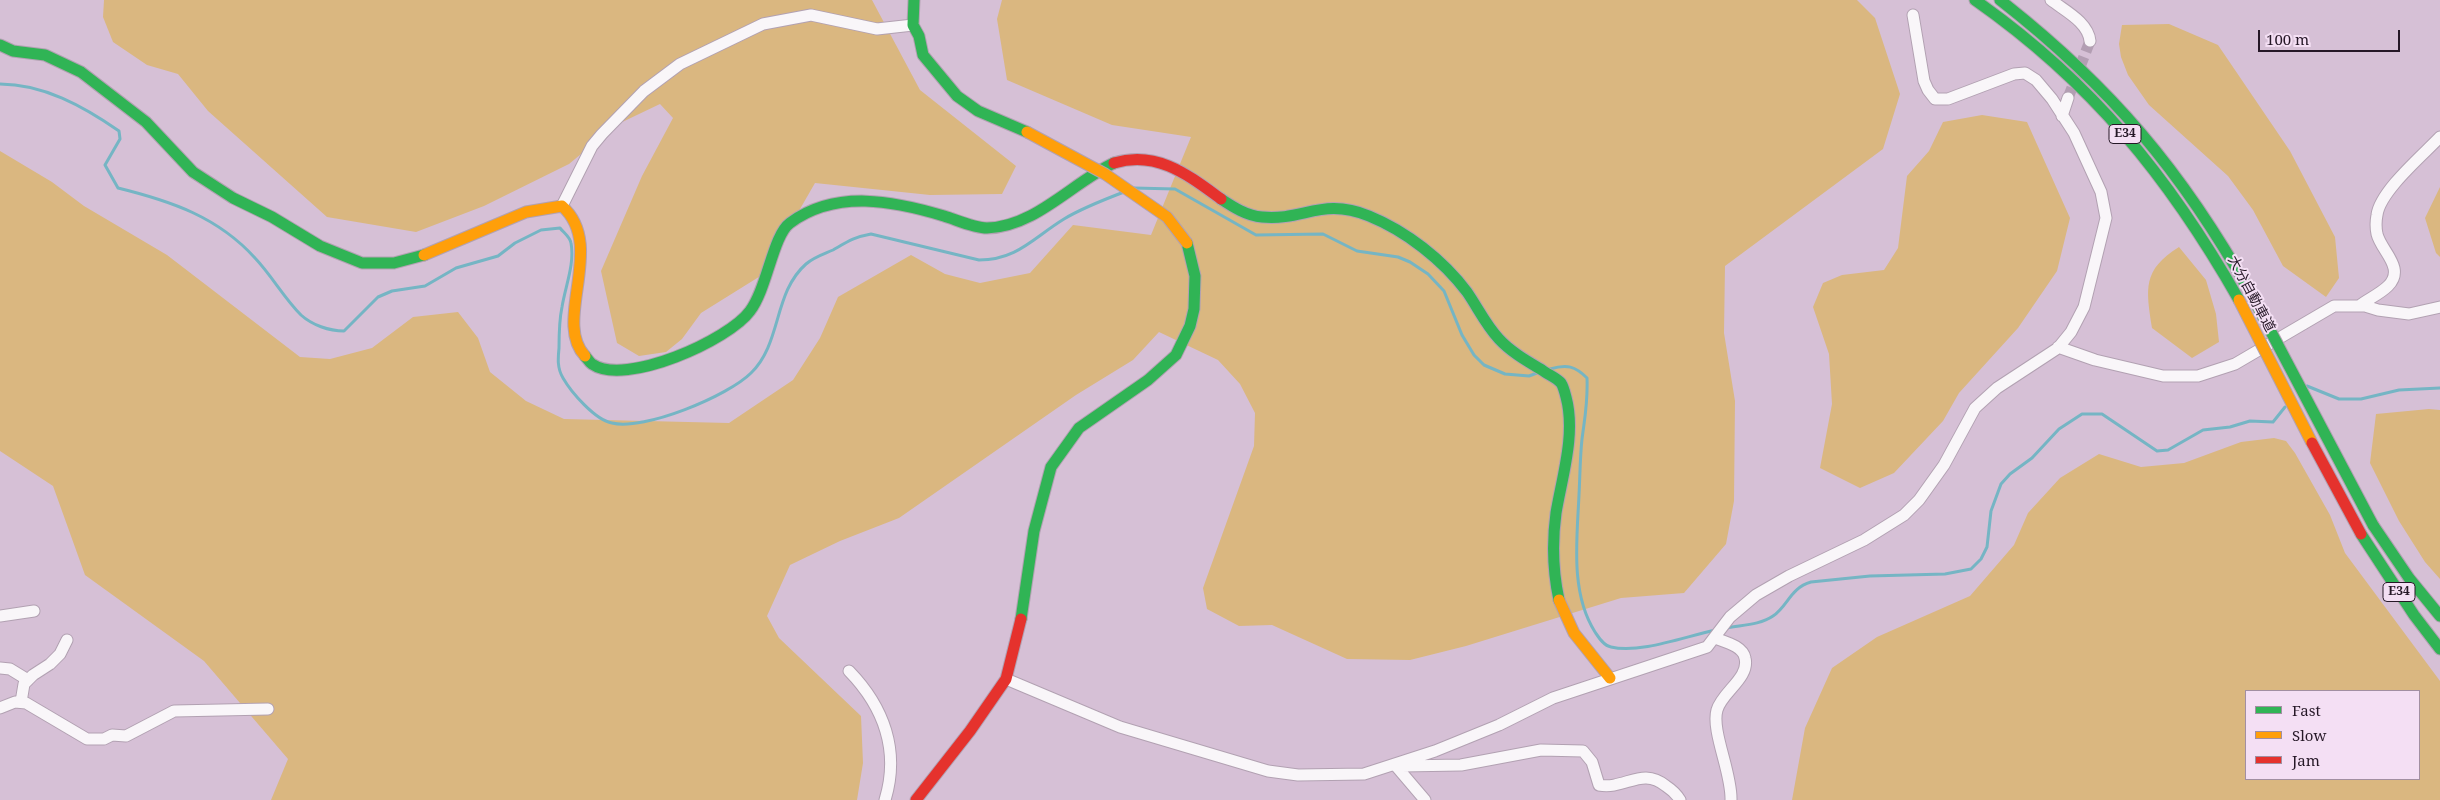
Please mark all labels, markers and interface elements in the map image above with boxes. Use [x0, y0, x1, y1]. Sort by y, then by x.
scale bar [2260, 20, 2402, 52]
text: 100 m [2266, 29, 2309, 49]
road number: E34 [2109, 125, 2141, 144]
street label: 大分自動車道 [2224, 253, 2278, 335]
road number: E34 [2383, 582, 2415, 602]
legend [2245, 690, 2420, 780]
text: Fast [2292, 700, 2321, 720]
text: Slow [2292, 725, 2326, 745]
text: Jam [2292, 750, 2320, 770]

